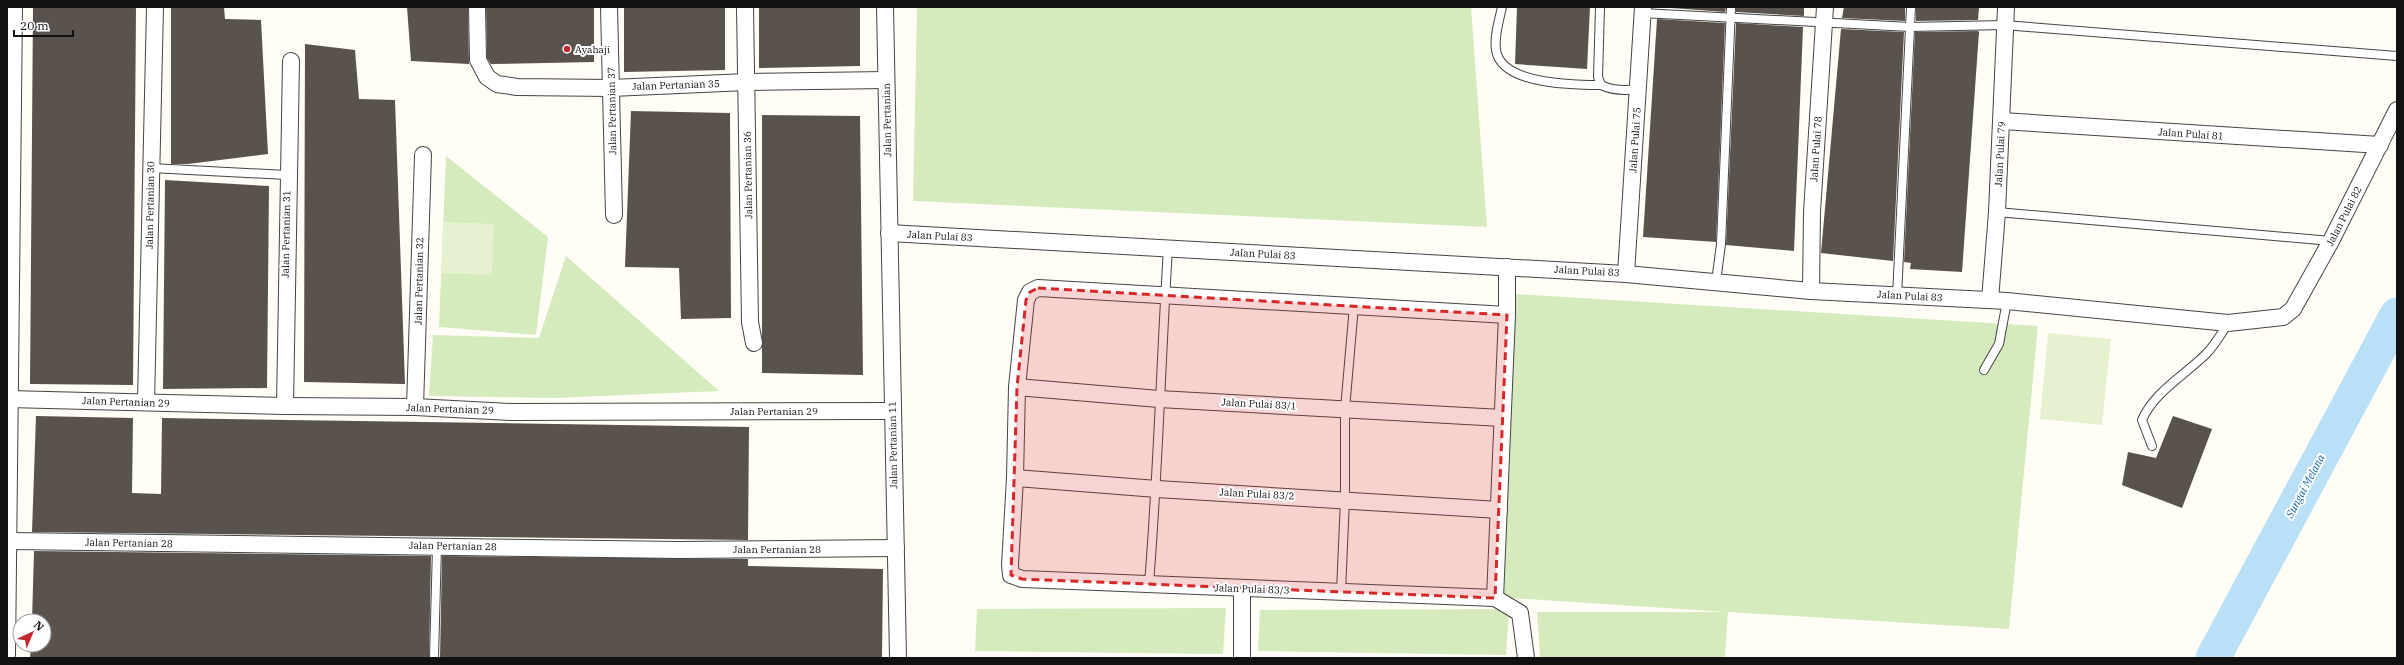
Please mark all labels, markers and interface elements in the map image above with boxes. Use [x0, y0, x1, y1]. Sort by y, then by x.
scale bar [14, 12, 73, 38]
text: 20 m [20, 18, 49, 33]
place label: Ayahaji [575, 43, 610, 56]
marker: Ayahaji [562, 44, 572, 54]
street label: Jalan Pertanian 37 [605, 67, 619, 155]
street label: Jalan Pertanian 35 [632, 77, 720, 93]
street label: Jalan Pertanian [880, 83, 894, 157]
street label: Jalan Pulai 75 [1626, 107, 1644, 173]
street label: Jalan Pulai 78 [1807, 116, 1825, 182]
street label: Jalan Pulai 79 [1992, 121, 2008, 187]
street label: Jalan Pulai 81 [2158, 125, 2224, 143]
street label: Jalan Pertanian 36 [741, 131, 755, 219]
street label: Jalan Pertanian 30 [143, 161, 157, 249]
street label: Jalan Pulai 82 [2323, 184, 2365, 248]
street label: Jalan Pertanian 31 [279, 190, 293, 278]
street label: Jalan Pulai 83 [907, 228, 973, 244]
street label: Jalan Pertanian 32 [412, 237, 426, 325]
street label: Jalan Pulai 83 [1230, 246, 1296, 262]
street label: Jalan Pulai 83 [1554, 263, 1620, 279]
street label: Jalan Pulai 83 [1877, 288, 1943, 304]
street label: Jalan Pertanian 29 [82, 394, 170, 410]
street label: Jalan Pulai 83/1 [1221, 396, 1297, 412]
street label: Jalan Pertanian 29 [406, 401, 494, 417]
street label: Jalan Pertanian 11 [886, 401, 900, 489]
street label: Jalan Pertanian 29 [730, 405, 818, 418]
water label: Sungai Melana [2282, 452, 2328, 521]
street label: Jalan Pulai 83/2 [1219, 486, 1295, 502]
street label: Jalan Pertanian 28 [85, 536, 173, 550]
street label: Jalan Pertanian 28 [409, 539, 497, 553]
street label: Jalan Pertanian 28 [733, 543, 821, 556]
street label: Jalan Pulai 83/3 [1214, 581, 1290, 597]
north arrow [12, 613, 52, 653]
text: N [31, 618, 47, 634]

